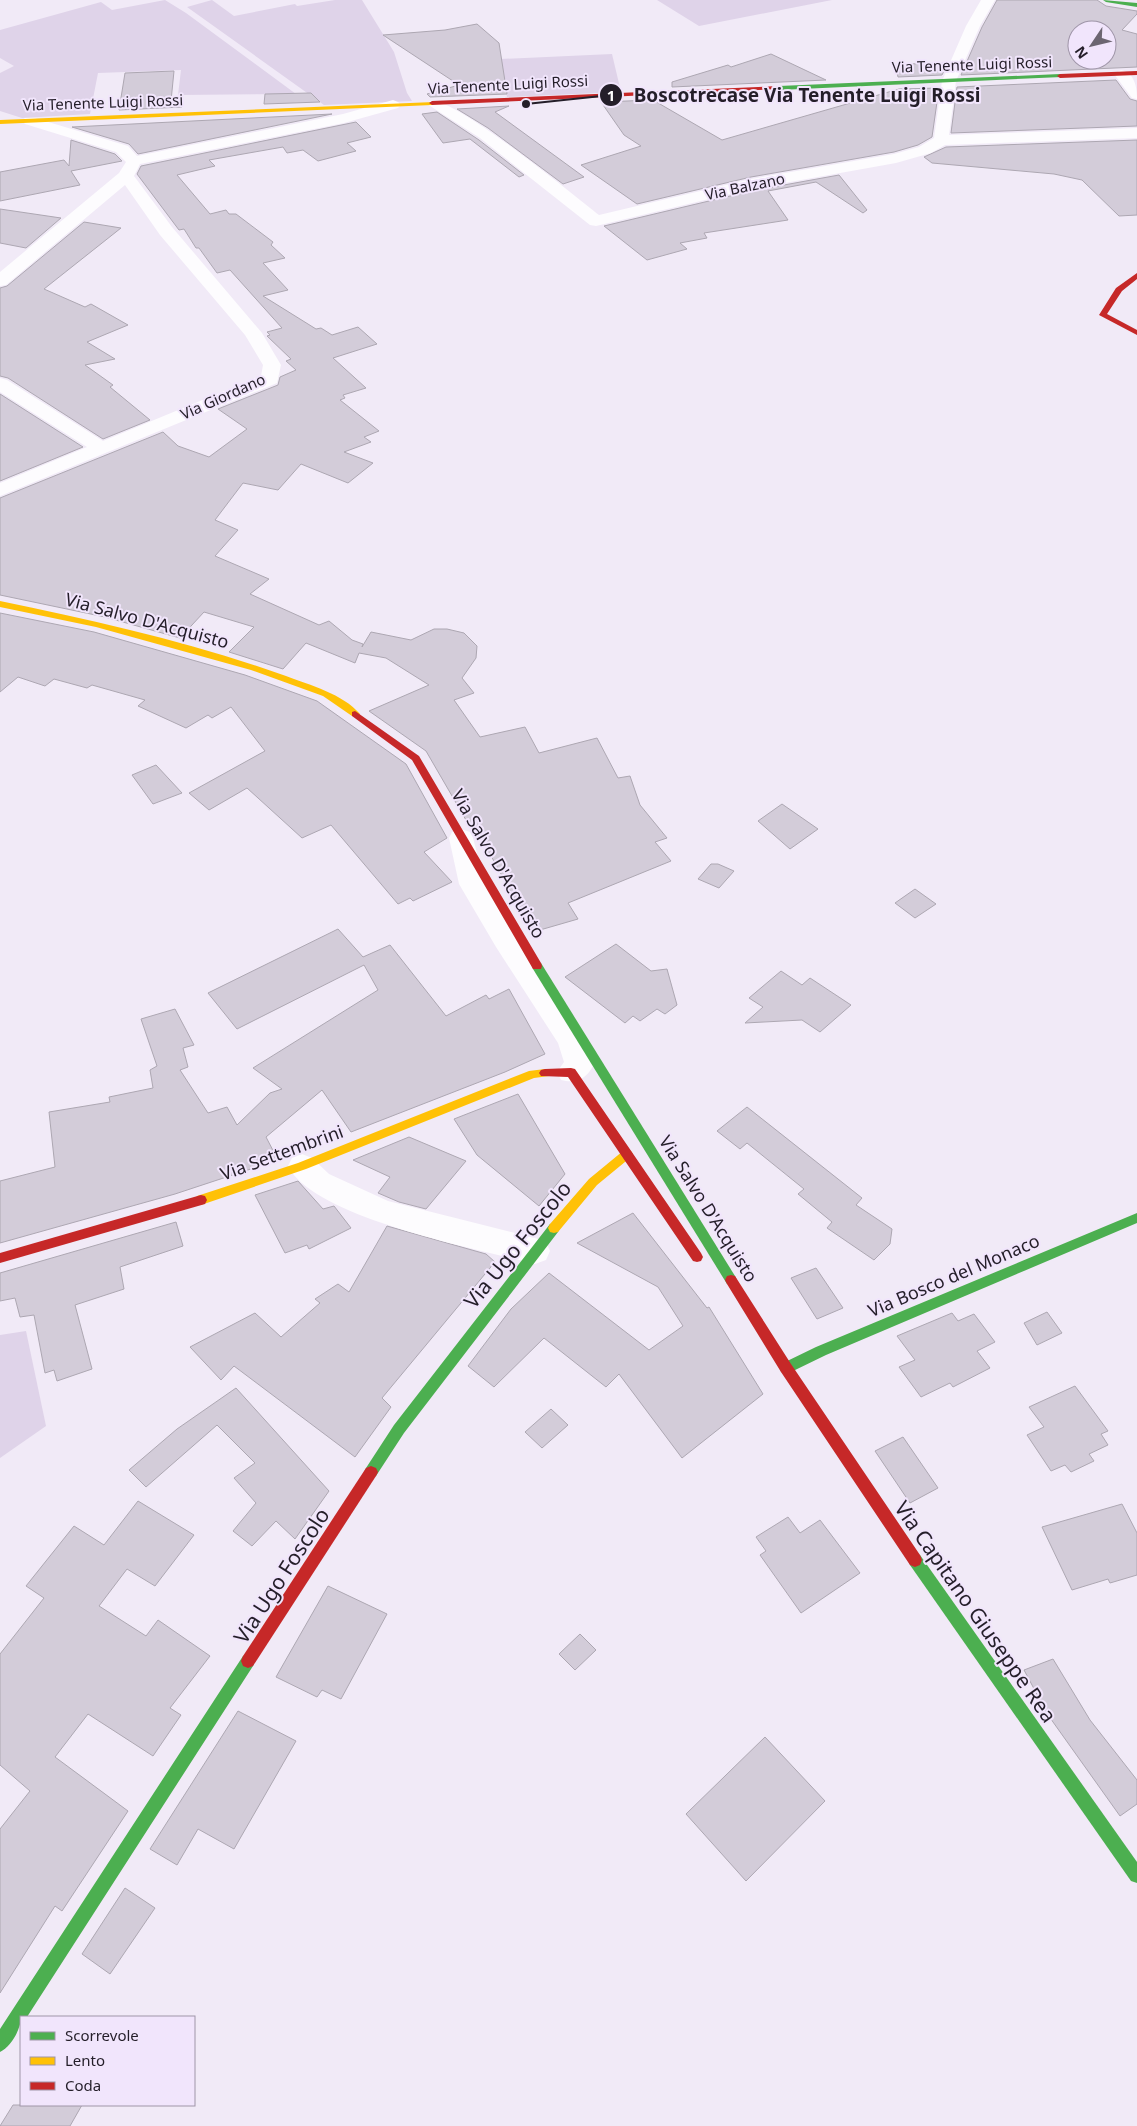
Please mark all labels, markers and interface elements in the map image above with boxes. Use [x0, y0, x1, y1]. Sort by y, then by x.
north arrow [1067, 20, 1117, 70]
text: N [1070, 43, 1092, 63]
street label: Via Tenente Luigi Rossi [891, 51, 1052, 77]
street label: Via Tenente Luigi Rossi [427, 70, 589, 98]
callout: Boscotrecase Via Tenente Luigi Rossi [599, 78, 990, 112]
text: Boscotrecase Via Tenente Luigi Rossi [634, 82, 980, 108]
text: 1 [607, 85, 615, 105]
street label: Via Tenente Luigi Rossi [22, 89, 183, 115]
street label: Via Balzano [703, 168, 787, 204]
street label: Via Giordano [177, 368, 268, 424]
street label: Via Salvo D'Acquisto [63, 587, 232, 653]
street label: Via Salvo D'Acquisto [446, 785, 551, 942]
street label: Via Settembrini [217, 1119, 346, 1185]
street label: Via Salvo D'Acquisto [654, 1131, 764, 1286]
street label: Via Ugo Foscolo [457, 1175, 577, 1314]
street label: Via Bosco del Monaco [864, 1228, 1043, 1322]
street label: Via Capitano Giuseppe Rea [888, 1495, 1063, 1728]
street label: Via Ugo Foscolo [227, 1502, 335, 1649]
legend [20, 2016, 195, 2106]
text: Scorrevole [65, 2025, 139, 2045]
text: Lento [65, 2050, 105, 2070]
text: Coda [65, 2075, 101, 2095]

